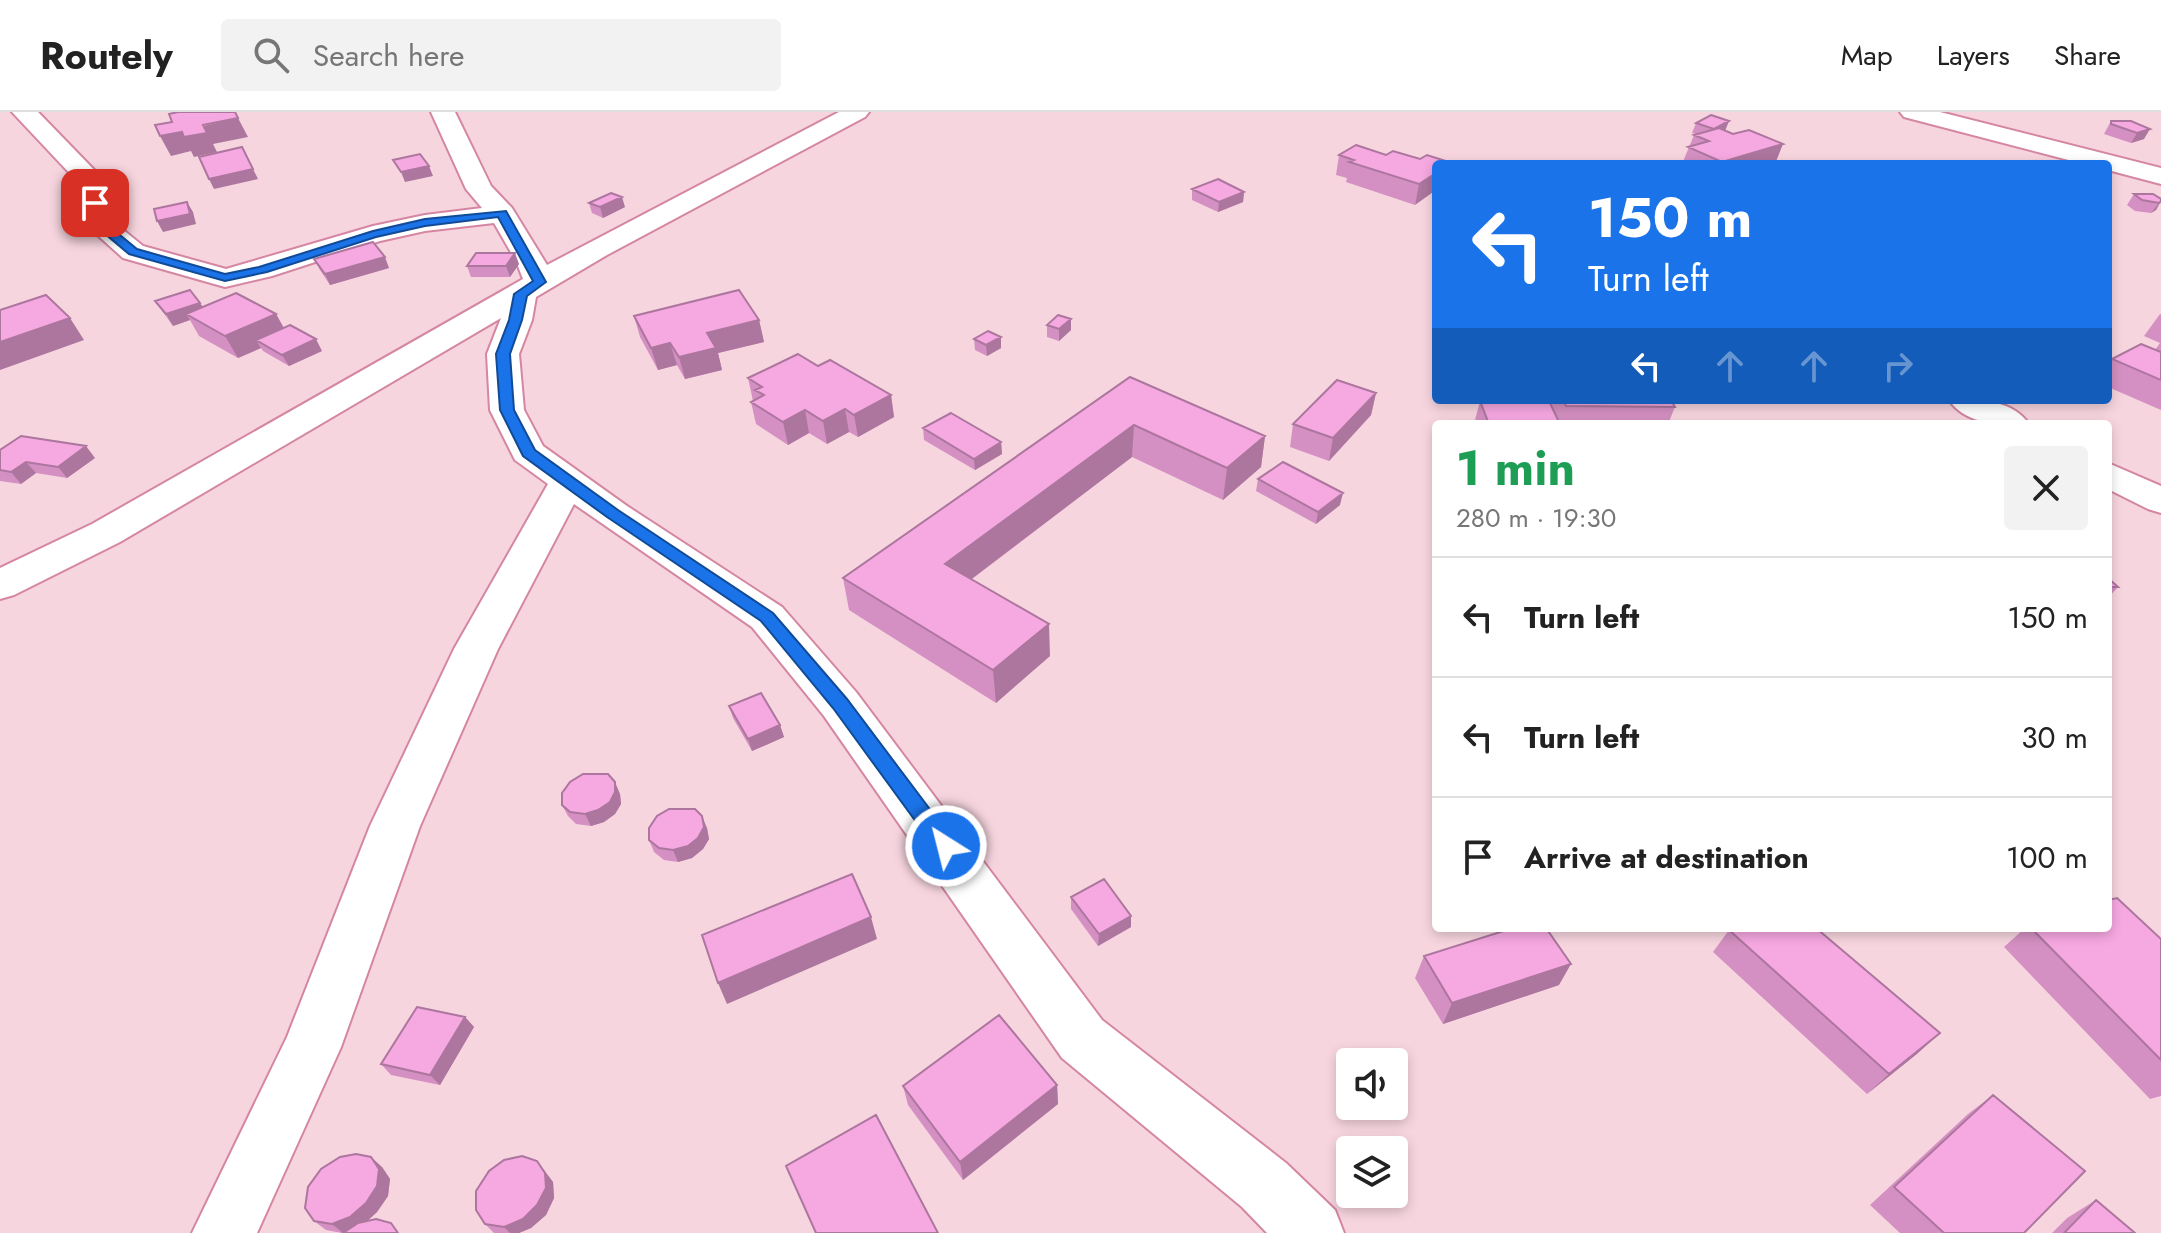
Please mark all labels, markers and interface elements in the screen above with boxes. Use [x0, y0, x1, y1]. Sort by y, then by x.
search box [221, 19, 781, 91]
text: Routely [40, 28, 173, 83]
icon: search [249, 33, 293, 77]
text: Search here [313, 34, 465, 77]
text: Map [1841, 35, 1893, 76]
text: Layers [1937, 35, 2010, 76]
text: Share [2054, 35, 2121, 76]
pin [61, 169, 129, 237]
text: 150 m [1588, 177, 1752, 258]
icon: arrive [73, 181, 117, 225]
icon: left [1456, 192, 1560, 296]
text: Turn left [1588, 252, 1709, 304]
icon: left [1624, 344, 1668, 388]
icon: ahead [1708, 344, 1752, 388]
icon: ahead [1792, 344, 1836, 388]
icon: right [1876, 344, 1920, 388]
text: 1 min [1456, 434, 1575, 503]
button: close [2004, 446, 2088, 530]
text: 280 m · 19:30 [1456, 499, 1616, 537]
icon: left [1456, 595, 1500, 639]
text: Turn left [1524, 596, 1639, 639]
text: 150 m [2007, 596, 2088, 639]
icon: left [1456, 715, 1500, 759]
text: Turn left [1524, 716, 1639, 759]
text: 30 m [2021, 716, 2088, 759]
position arrow [904, 804, 988, 888]
icon: arrive [1456, 835, 1500, 879]
text: Arrive at destination [1524, 836, 1809, 879]
text: 100 m [2006, 836, 2088, 879]
map controls [1336, 1048, 1408, 1208]
button: sound [1336, 1048, 1408, 1120]
button: layers [1336, 1136, 1408, 1208]

